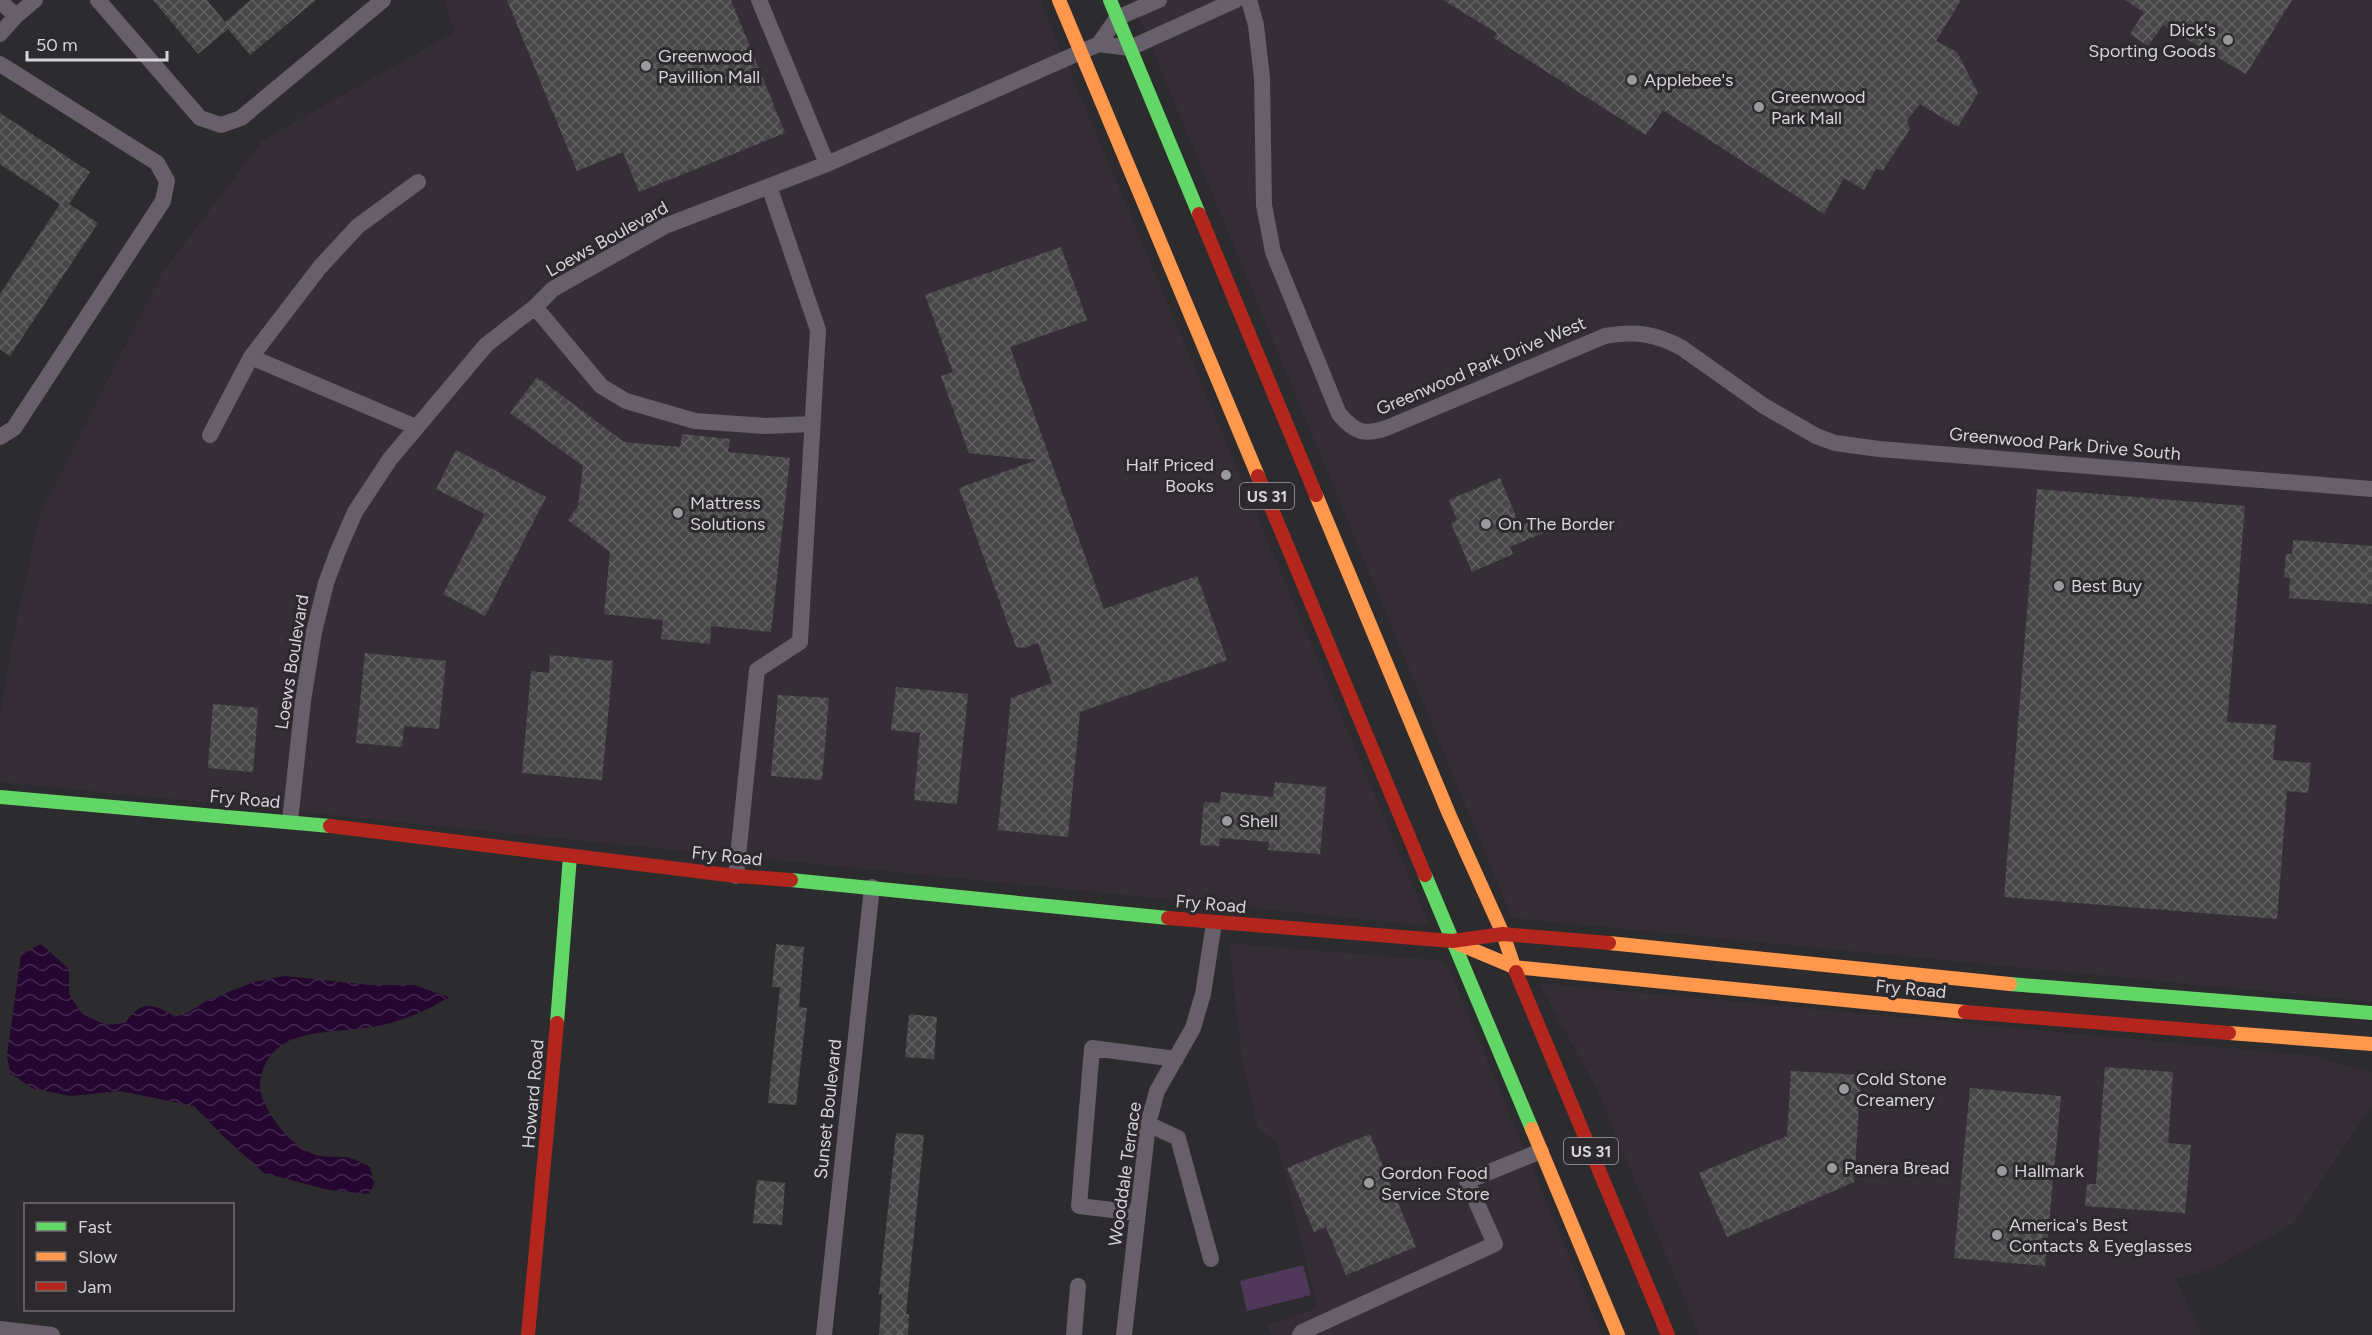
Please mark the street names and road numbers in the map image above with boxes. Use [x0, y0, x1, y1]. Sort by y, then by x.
street label: Loews Boulevard [542, 196, 672, 282]
street label: Greenwood Park Drive West [1373, 312, 1589, 420]
street label: Greenwood Park Drive South [1948, 423, 2182, 465]
road number: US 31 [1240, 483, 1294, 509]
street label: Loews Boulevard [270, 593, 314, 731]
street label: Fry Road [209, 785, 281, 813]
street label: Fry Road [691, 841, 763, 871]
street label: Fry Road [1175, 890, 1247, 918]
street label: Fry Road [1875, 975, 1947, 1003]
street label: Sunset Boulevard [810, 1038, 846, 1180]
street label: Howard Road [517, 1039, 549, 1149]
street label: Wooddale Terrace [1104, 1100, 1146, 1248]
road number: US 31 [1564, 1138, 1618, 1164]

